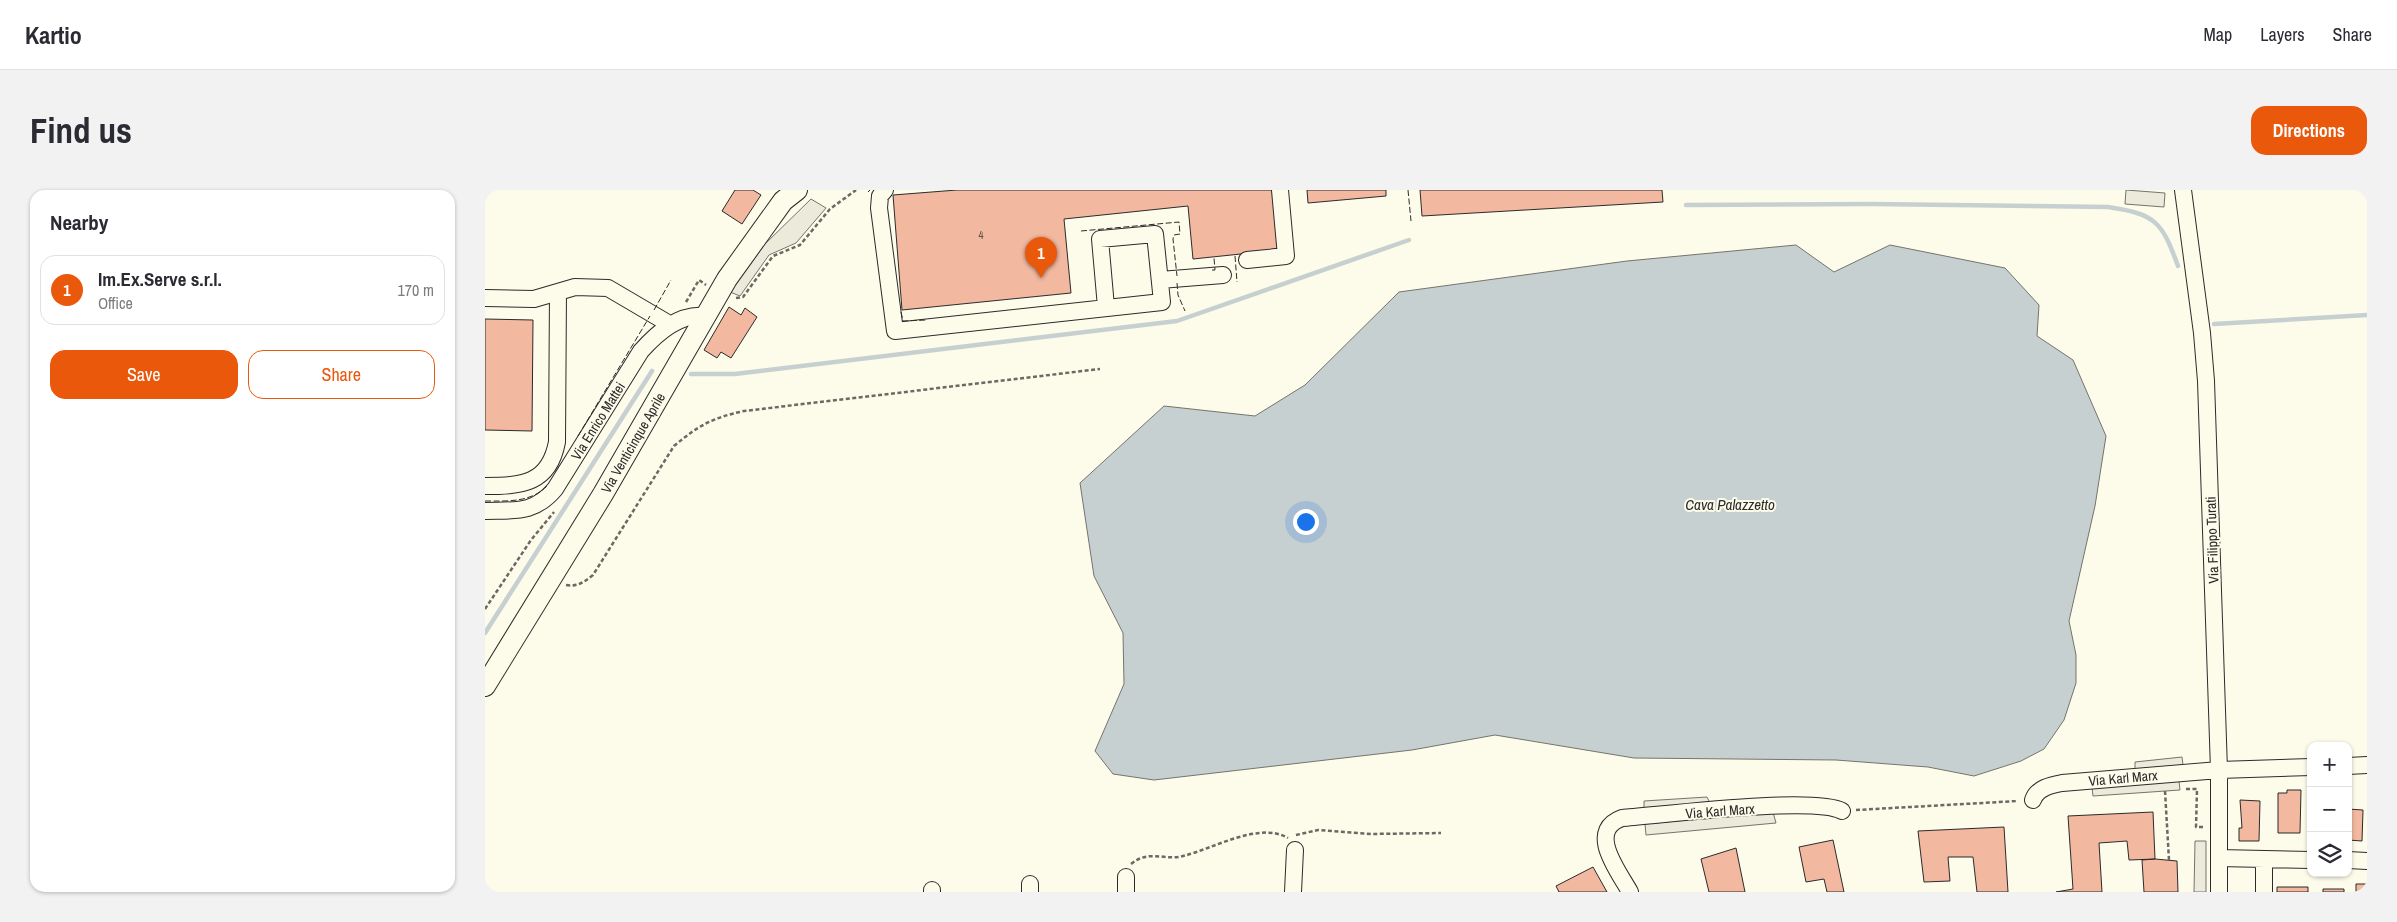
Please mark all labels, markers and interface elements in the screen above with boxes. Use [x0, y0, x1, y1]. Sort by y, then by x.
text: Kartio [25, 19, 82, 51]
text: Map [2204, 22, 2232, 47]
text: Layers [2260, 22, 2305, 47]
text: Share [2333, 22, 2372, 47]
button: Directions [2251, 106, 2367, 155]
text: Find us [30, 107, 132, 154]
text: Nearby [50, 208, 108, 237]
house number: 4 [978, 228, 984, 242]
pin: 1 [1025, 237, 1057, 278]
text: Im.Ex.Serve s.r.l. [98, 266, 222, 292]
text: 1 [63, 279, 71, 301]
text: 170 m [398, 279, 434, 301]
text: Office [98, 292, 133, 314]
button: Save [50, 350, 238, 399]
button: Share [248, 350, 435, 399]
street label: Via Enrico Mattei [567, 379, 629, 463]
street label: Via Venticinque Aprile [597, 389, 669, 497]
water label: Cava Palazzetto [1685, 494, 1775, 515]
street label: Via Filippo Turati [2201, 496, 2223, 584]
your location [1293, 509, 1319, 535]
map controls [2307, 742, 2352, 877]
button: + [2307, 742, 2352, 787]
street label: Via Karl Marx [2088, 766, 2159, 790]
button: − [2307, 787, 2352, 832]
street label: Via Karl Marx [1685, 800, 1755, 822]
button: layers [2307, 832, 2352, 877]

